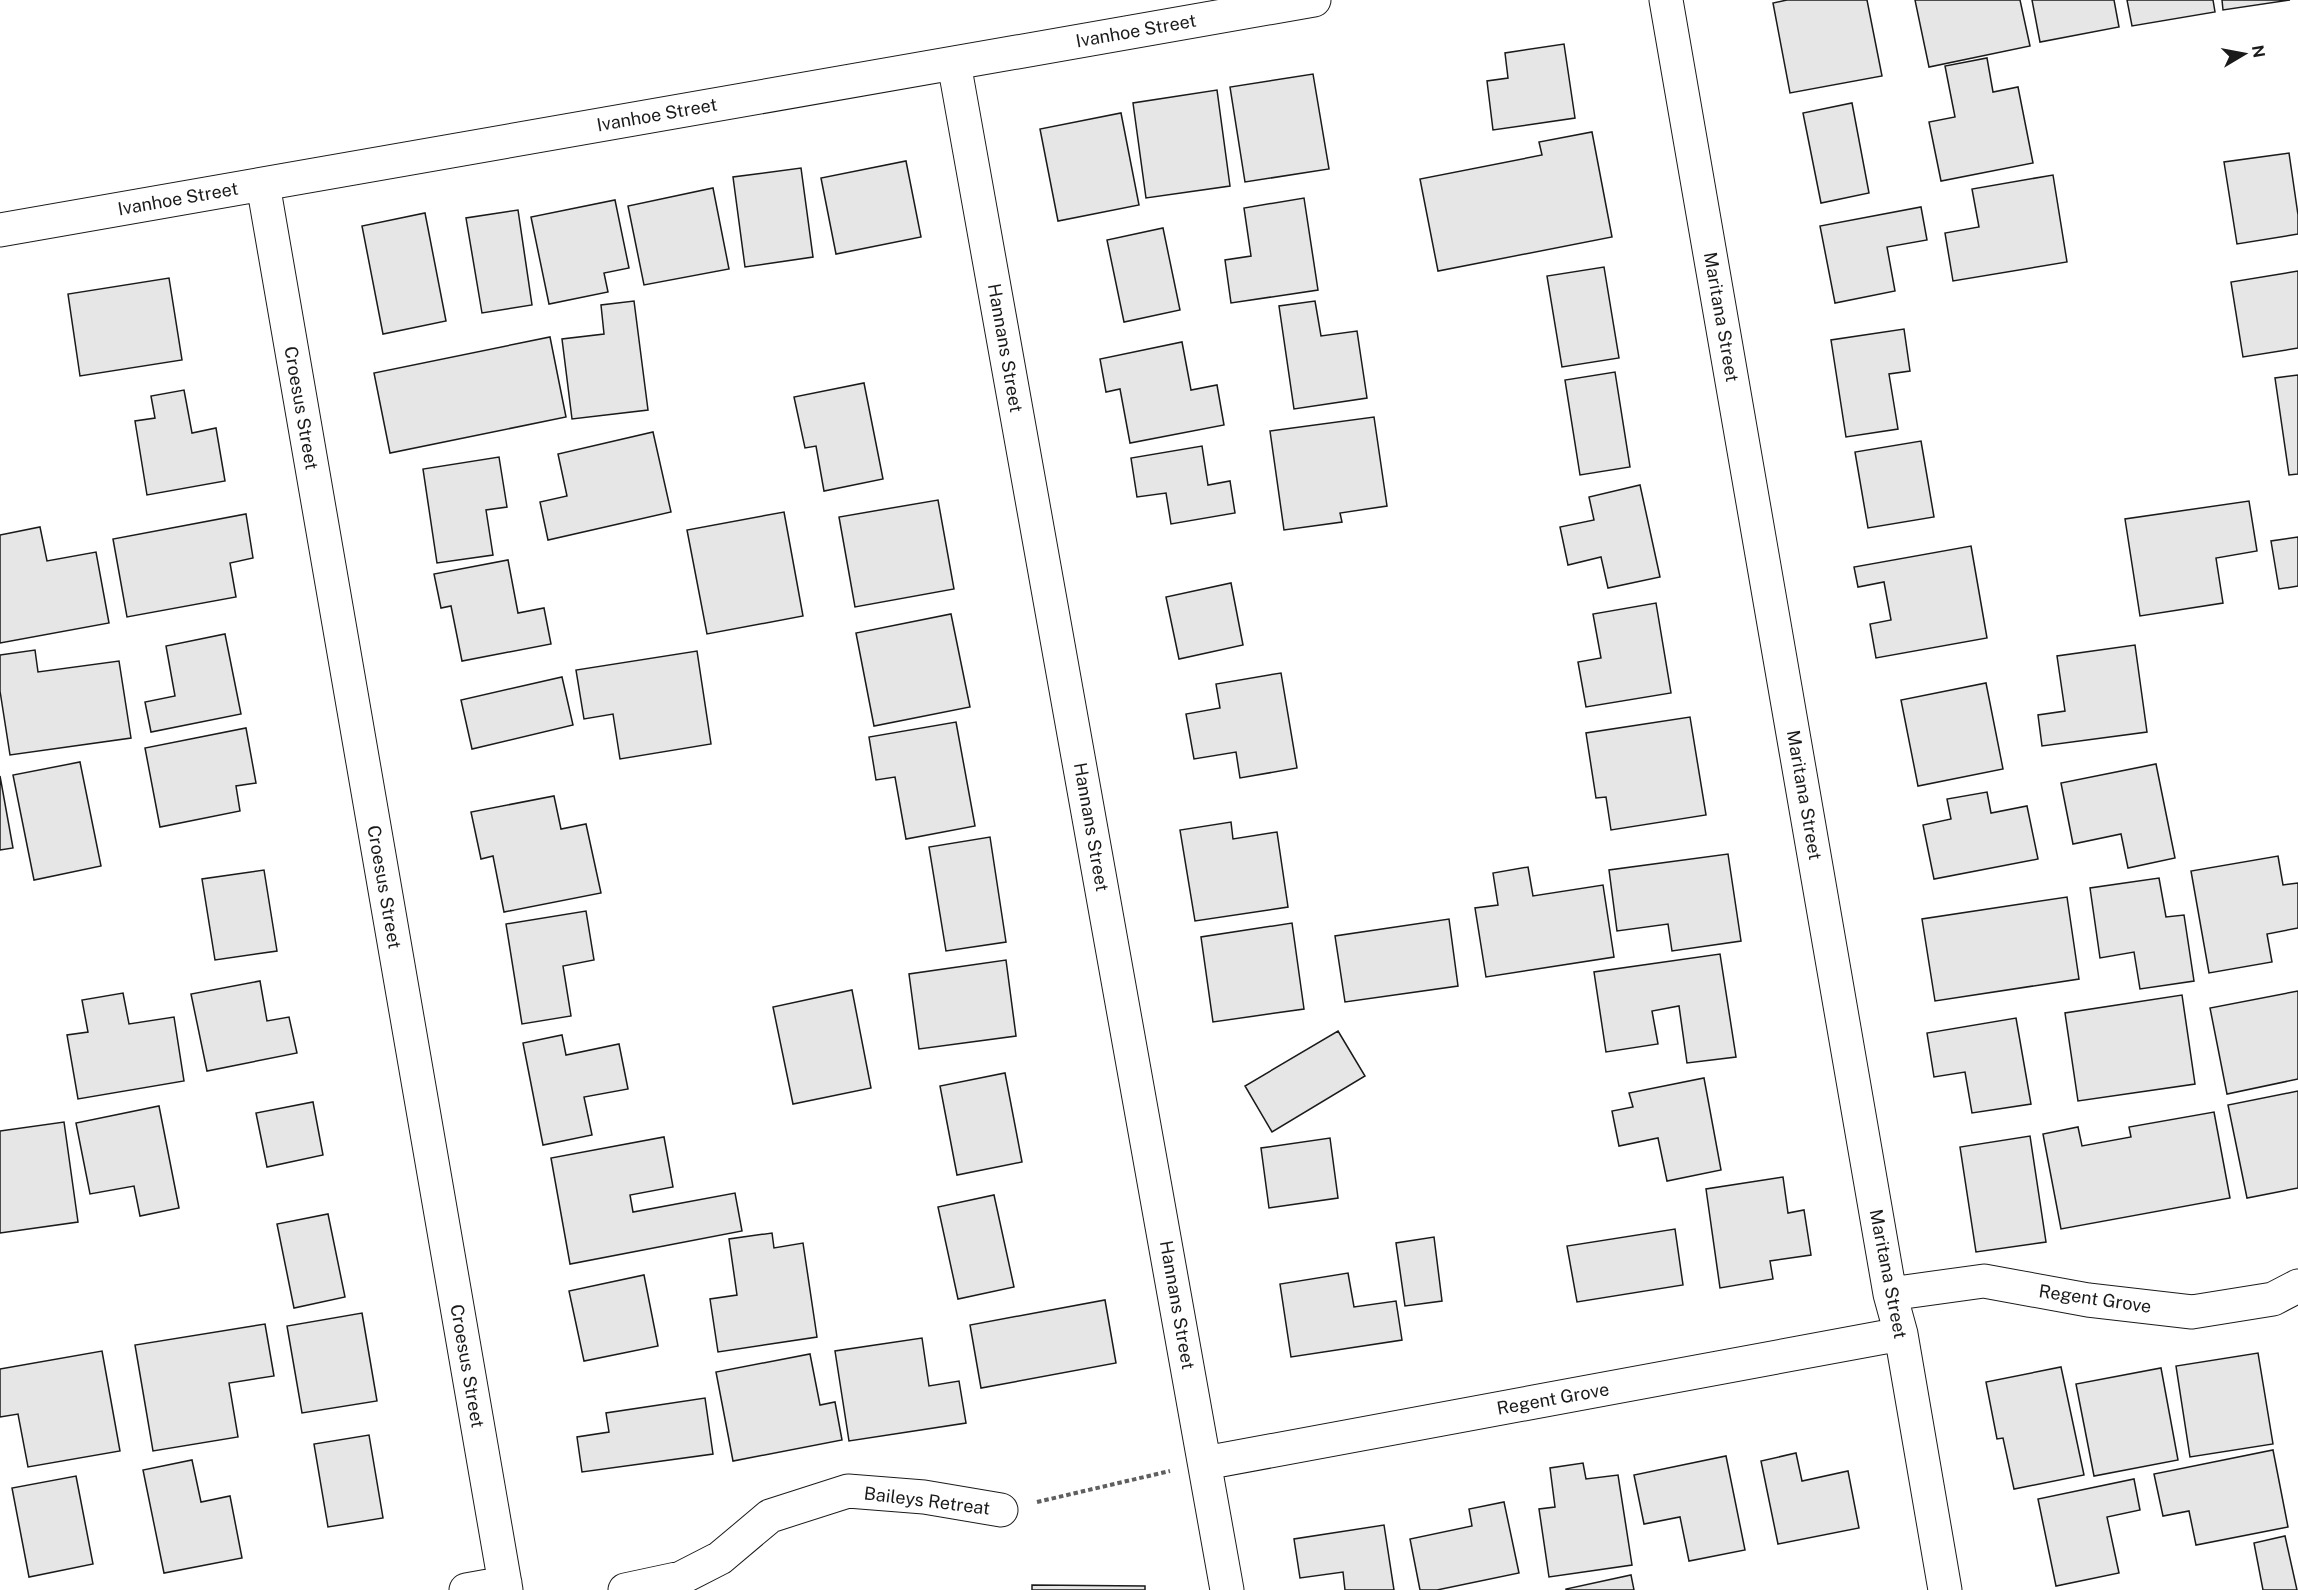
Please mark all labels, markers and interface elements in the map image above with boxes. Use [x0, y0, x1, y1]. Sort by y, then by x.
street label: Ivanhoe Street [1074, 10, 1198, 51]
north arrow [2214, 24, 2274, 84]
text: N [2248, 44, 2269, 59]
street label: Ivanhoe Street [595, 94, 719, 135]
street label: Ivanhoe Street [116, 178, 240, 219]
street label: Maritana Street [1700, 250, 1743, 383]
street label: Hannans Street [984, 282, 1027, 414]
street label: Croesus Street [280, 344, 323, 471]
street label: Maritana Street [1783, 728, 1826, 861]
street label: Hannans Street [1070, 761, 1113, 893]
street label: Croesus Street [363, 823, 406, 950]
street label: Maritana Street [1866, 1207, 1911, 1340]
street label: Hannans Street [1156, 1239, 1199, 1371]
street label: Regent Grove [2037, 1280, 2153, 1317]
street label: Croesus Street [446, 1302, 489, 1429]
street label: Regent Grove [1495, 1378, 1611, 1419]
street label: Baileys Retreat [863, 1482, 991, 1519]

